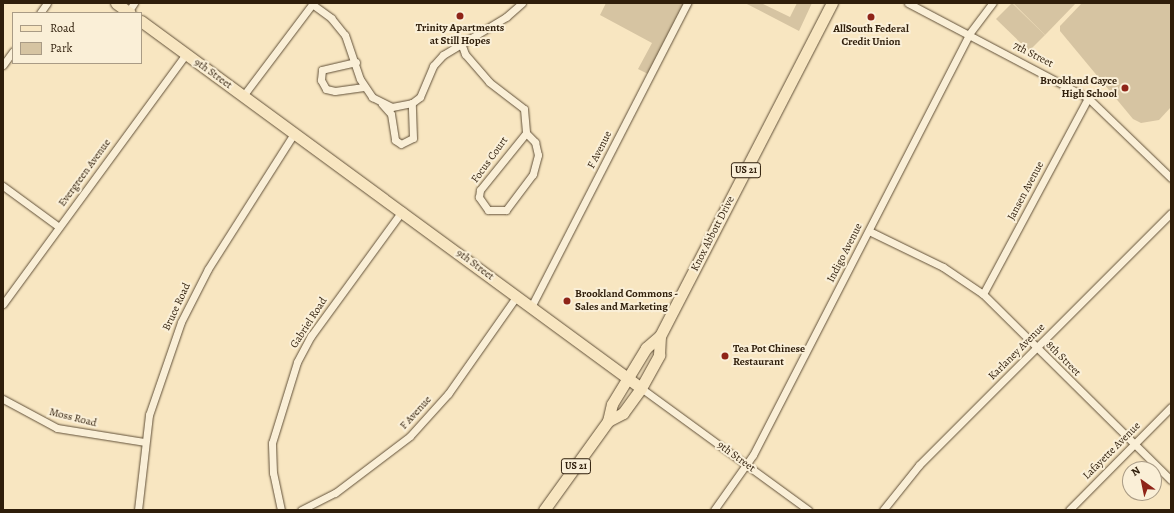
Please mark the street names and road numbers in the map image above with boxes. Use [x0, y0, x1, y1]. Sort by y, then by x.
street label: 7th Street [1011, 39, 1055, 71]
street label: 9th Street [191, 56, 235, 92]
street label: F Avenue [585, 129, 615, 171]
street label: Focus Court [469, 134, 511, 186]
street label: Evergreen Avenue [56, 137, 114, 209]
street label: Jansen Avenue [1005, 159, 1047, 223]
road number: US 21 [730, 162, 762, 178]
street label: Knox Abbott Drive [688, 194, 738, 274]
street label: Indigo Avenue [824, 221, 866, 285]
street label: 9th Street [454, 247, 496, 283]
street label: Bruce Road [160, 281, 194, 333]
street label: Gabriel Road [288, 295, 330, 351]
street label: Karlaney Avenue [986, 321, 1048, 383]
street label: 8th Street [1043, 339, 1083, 379]
street label: F Avenue [398, 394, 434, 432]
street label: Moss Road [48, 406, 98, 430]
street label: Lafayette Avenue [1080, 419, 1144, 483]
street label: 9th Street [714, 439, 758, 475]
road number: US 21 [560, 458, 592, 474]

